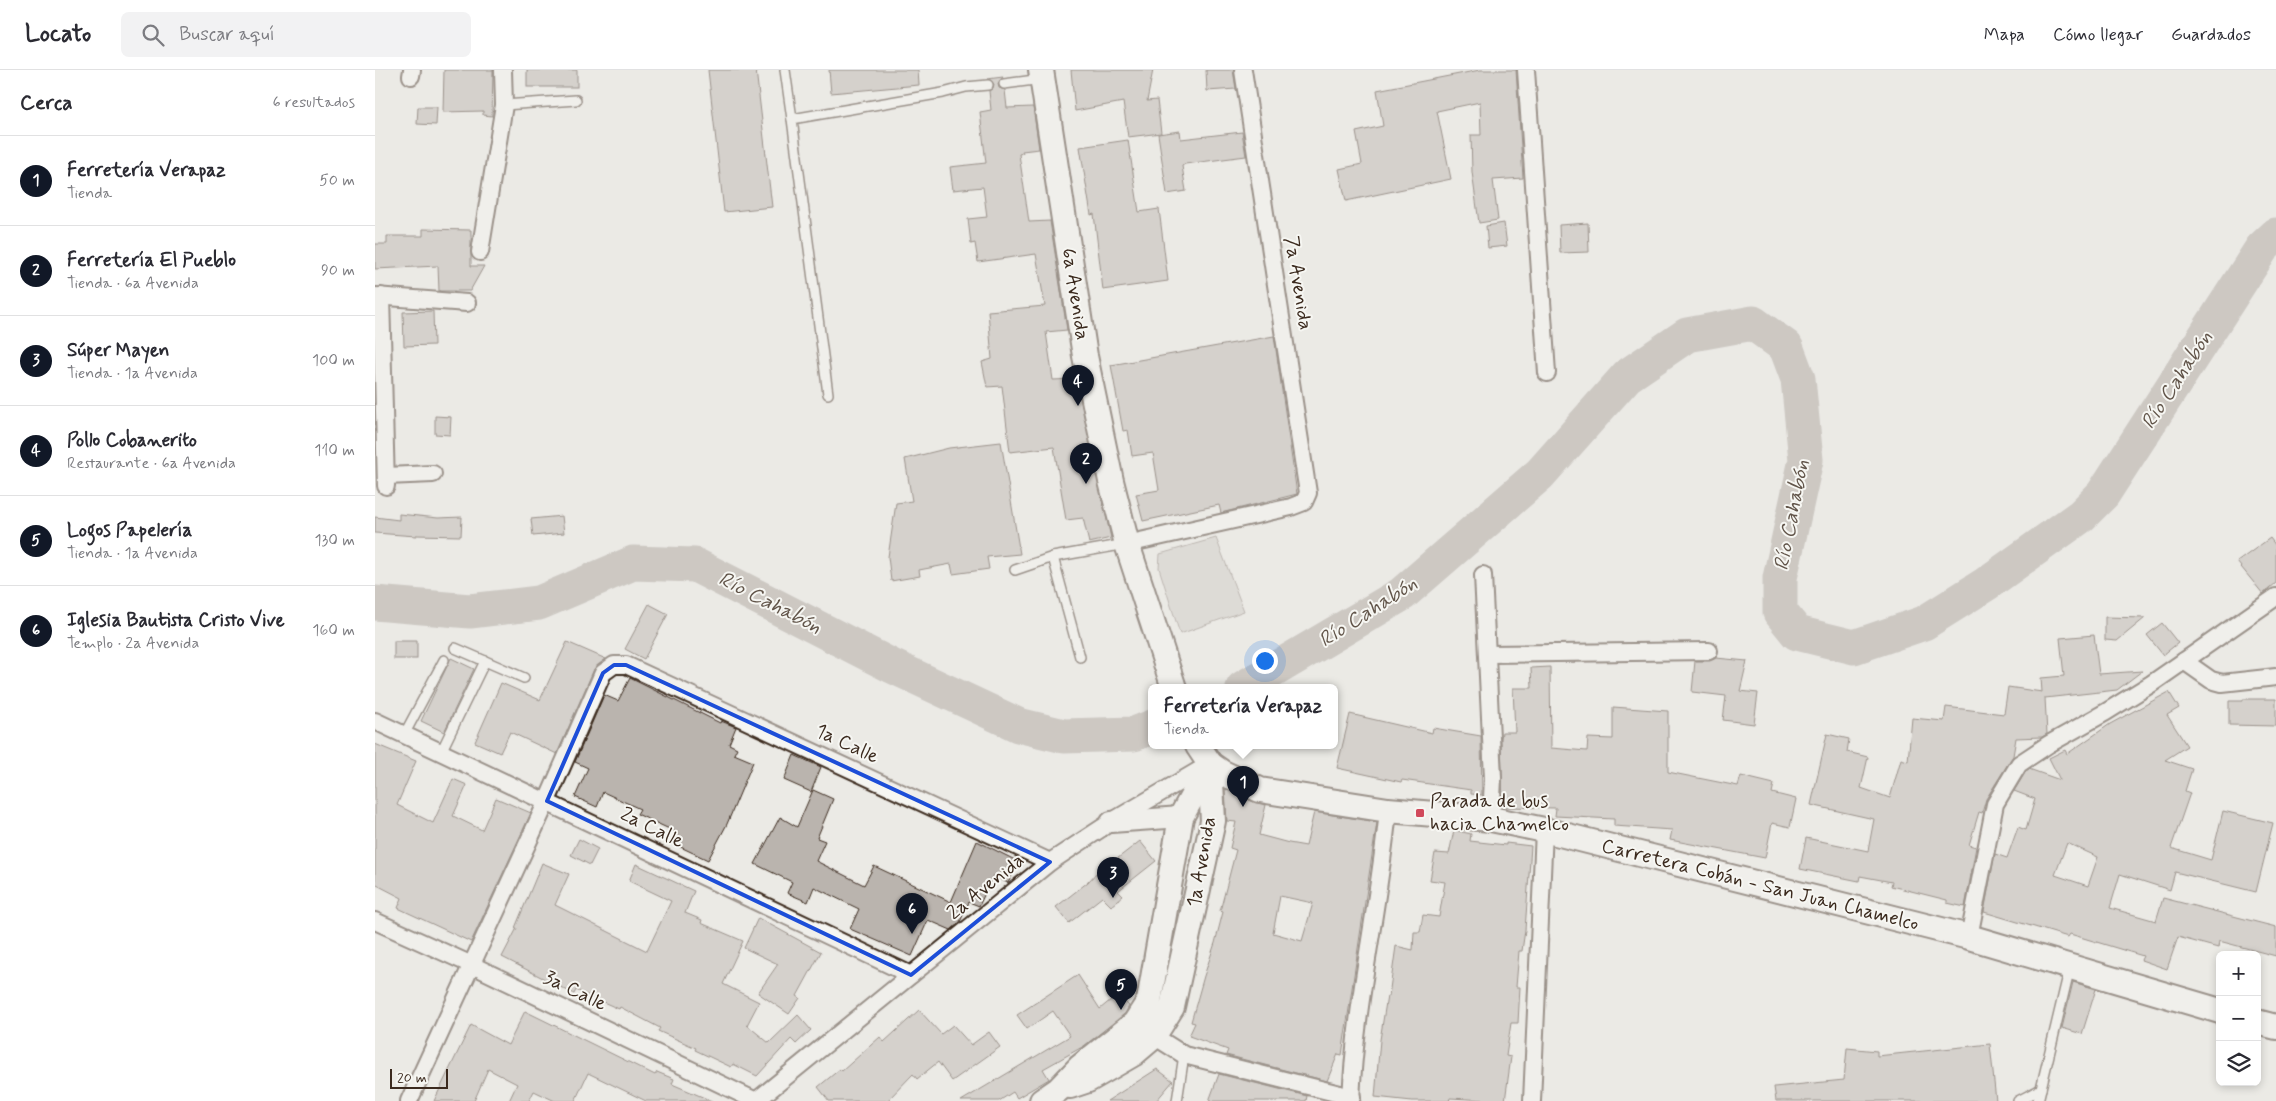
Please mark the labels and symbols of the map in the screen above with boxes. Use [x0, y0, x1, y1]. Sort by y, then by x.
street label: 7a Avenida [1277, 234, 1319, 332]
street label: 6a Avenida [1054, 246, 1096, 342]
water label: Río Cahabón [2135, 325, 2219, 435]
pin: 4 [1062, 365, 1094, 406]
pin: 2 [1070, 443, 1102, 484]
water label: Río Cahabón [1768, 457, 1816, 573]
water label: Río Cahabón [714, 565, 826, 641]
water label: Río Cahabón [1313, 570, 1423, 654]
your location [1252, 648, 1278, 674]
street label: 1a Calle [811, 718, 883, 770]
pin: 1 [1227, 766, 1259, 807]
place label: Parada de bus hacia Chamelco [1430, 788, 1569, 838]
street label: 2a Calle [616, 801, 688, 855]
marker: Parada de bus hacia Chamelco [1414, 807, 1426, 819]
street label: 1a Avenida [1181, 815, 1223, 909]
street label: Carretera Cobán - San Juan Chamelco [1599, 832, 1921, 938]
street label: 2a Avenida [942, 847, 1030, 927]
pin: 3 [1097, 857, 1129, 898]
pin: 6 [896, 893, 928, 934]
street label: 3a Calle [539, 964, 611, 1018]
pin: 5 [1105, 969, 1137, 1010]
scale bar [390, 1066, 447, 1089]

